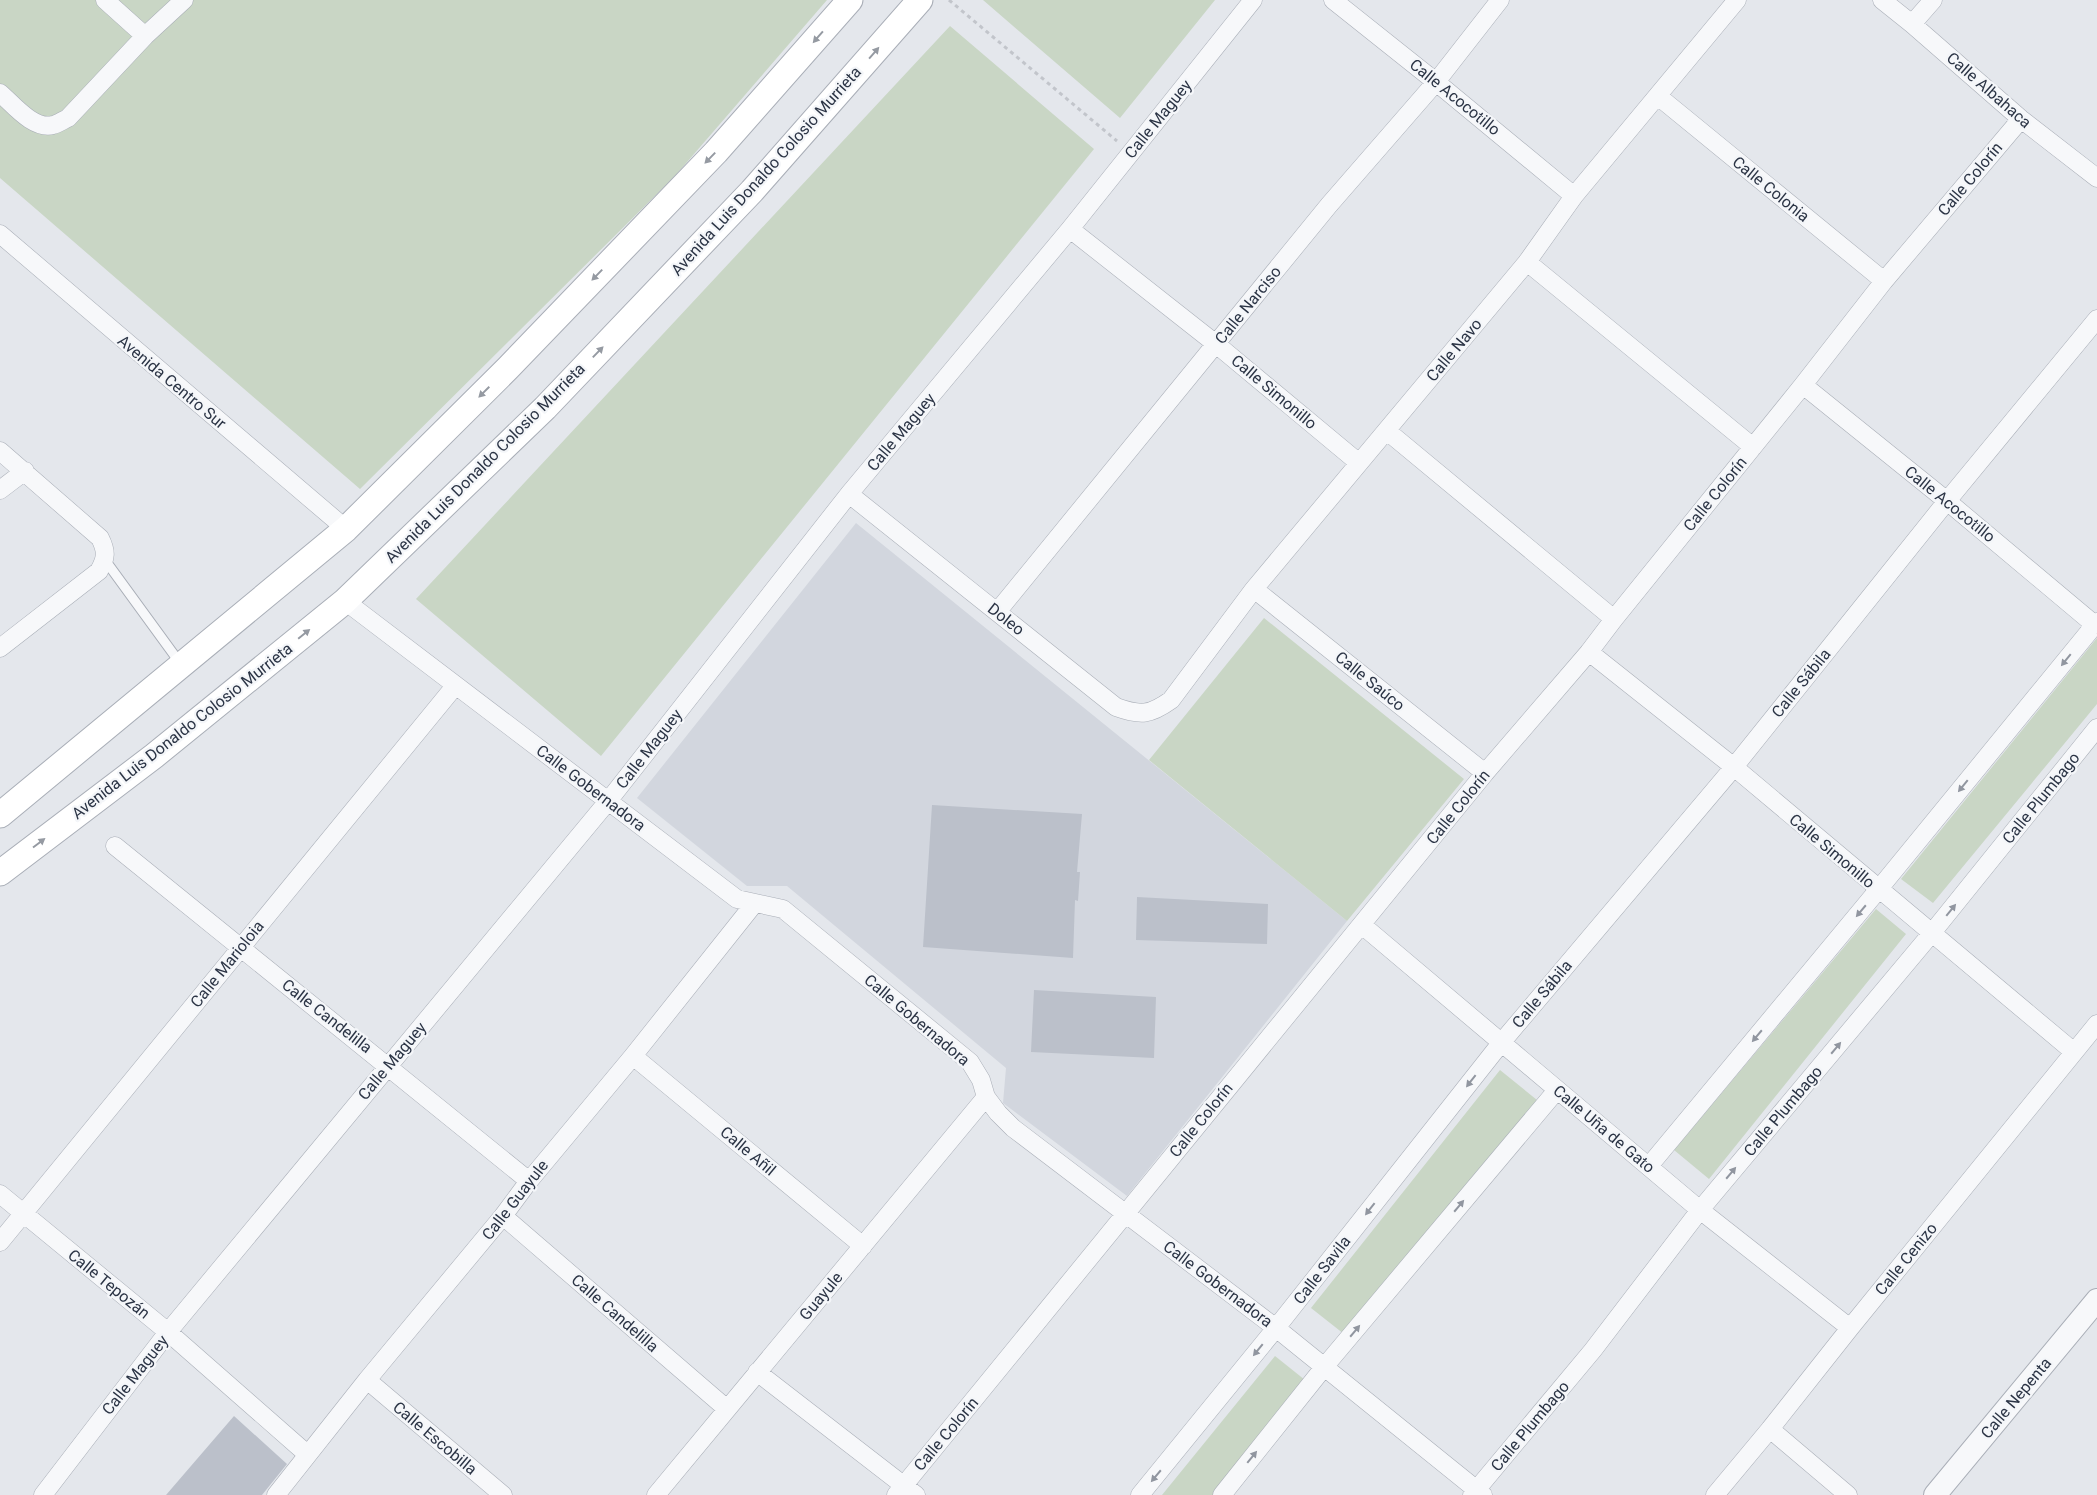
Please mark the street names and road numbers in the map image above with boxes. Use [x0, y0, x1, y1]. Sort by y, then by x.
street label: Calle Albahaca [1943, 48, 2035, 132]
street label: Calle Acocotillo [1406, 55, 1504, 139]
street label: Avenida Luis Donaldo Colosio Murrieta [667, 63, 865, 279]
street label: Calle Maguey [1120, 75, 1196, 162]
street label: Calle Colorín [1934, 138, 2006, 220]
street label: Calle Colonia [1729, 152, 1813, 226]
street label: Calle Narciso [1211, 262, 1285, 348]
street label: Calle Navo [1422, 315, 1486, 385]
street label: Avenida Centro Sur [114, 331, 231, 433]
street label: Calle Simonillo [1227, 351, 1321, 433]
street label: Avenida Luis Donaldo Colosio Murrieta [381, 359, 589, 567]
street label: Calle Maguey [863, 389, 939, 475]
street label: Calle Colorín [1679, 453, 1751, 535]
street label: Calle Acocotillo [1901, 462, 1999, 546]
street label: Doleo [984, 599, 1028, 639]
street label: Avenida Luis Donaldo Colosio Murrieta [68, 639, 296, 823]
street label: Calle Sábila [1767, 645, 1835, 721]
street label: Calle Saúco [1331, 647, 1409, 715]
street label: Calle Maguey [612, 705, 686, 793]
street label: Calle Gobernadora [533, 741, 649, 835]
street label: Calle Plumbago [1998, 749, 2084, 847]
street label: Calle Colorín [1422, 766, 1494, 848]
street label: Calle Simonillo [1785, 810, 1879, 892]
street label: Calle Marioloia [186, 917, 268, 1011]
street label: Calle Sábila [1508, 956, 1576, 1032]
street label: Calle Gobernadora [860, 970, 974, 1070]
street label: Calle Candelilla [278, 975, 376, 1057]
street label: Calle Maguey [354, 1018, 430, 1104]
street label: Calle Plumbago [1740, 1062, 1826, 1160]
street label: Calle Colorín [1165, 1079, 1237, 1161]
street label: Calle Uña de Gato [1549, 1081, 1659, 1177]
street label: Calle Añil [716, 1122, 780, 1180]
street label: Calle Guayule [478, 1156, 552, 1244]
street label: Calle Cenizo [1871, 1219, 1941, 1299]
street label: Calle Savila [1289, 1232, 1355, 1308]
street label: Calle Gobernadora [1160, 1237, 1276, 1331]
street label: Calle Tepozán [64, 1245, 154, 1323]
street label: Guayule [795, 1268, 847, 1324]
street label: Calle Candelilla [568, 1270, 662, 1356]
street label: Calle Maguey [98, 1331, 172, 1419]
street label: Calle Nepenta [1977, 1354, 2055, 1442]
street label: Calle Plumbago [1487, 1377, 1573, 1475]
street label: Calle Colorín [910, 1393, 982, 1475]
street label: Calle Escobilla [389, 1397, 481, 1479]

